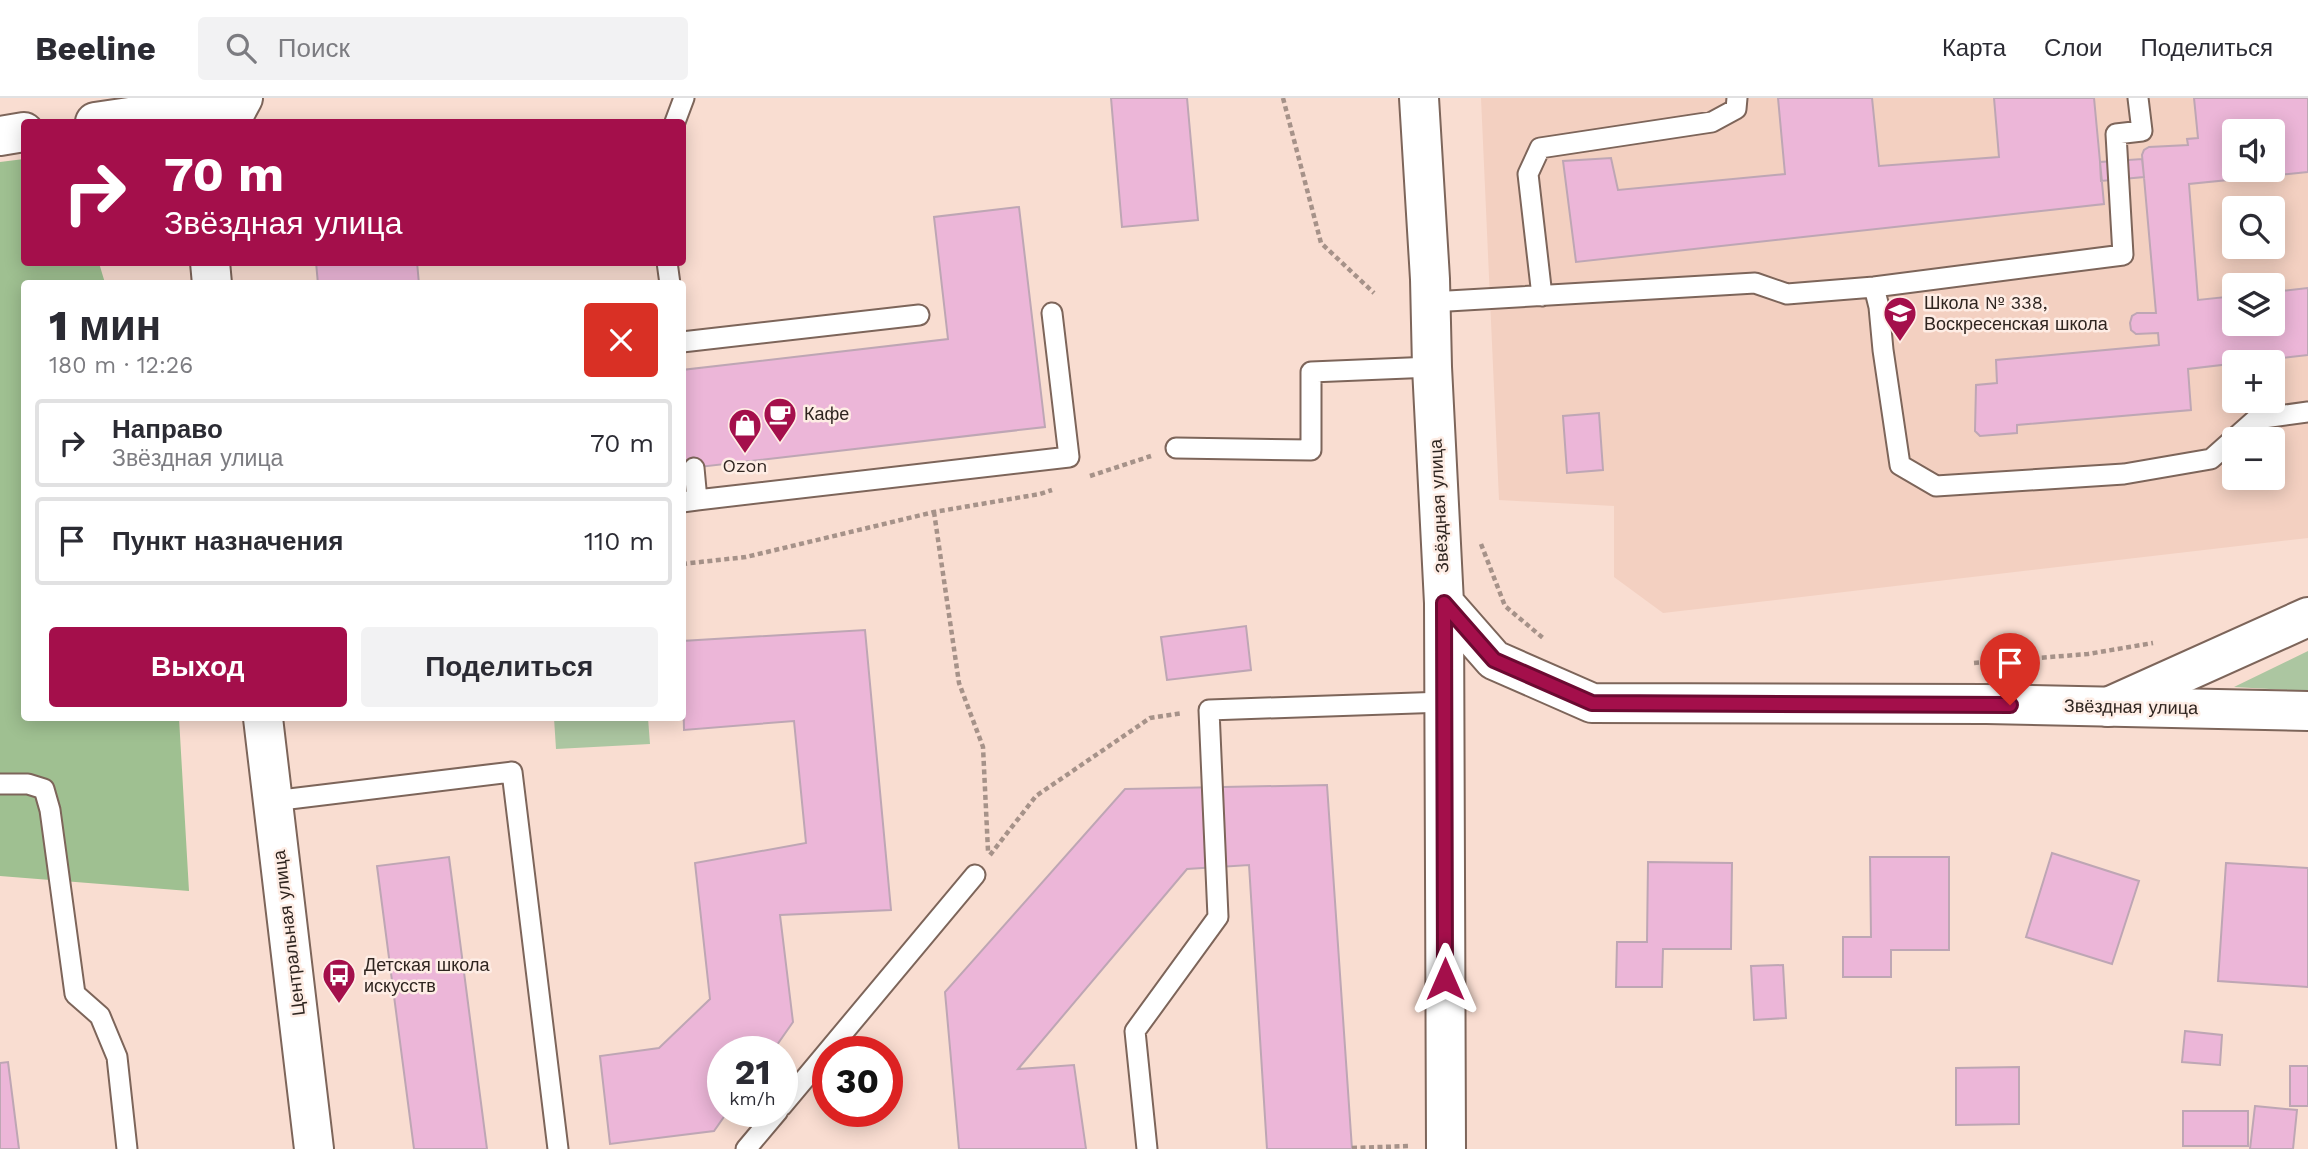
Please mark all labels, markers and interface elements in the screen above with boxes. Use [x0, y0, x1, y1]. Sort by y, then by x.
search box [198, 17, 688, 80]
text: Beeline [35, 29, 156, 68]
icon: search [222, 29, 260, 67]
text: Поиск [278, 33, 350, 63]
text: Карта [1942, 34, 2006, 62]
text: Слои [2044, 34, 2102, 62]
text: Поделиться [2140, 34, 2273, 62]
map controls [2222, 119, 2285, 490]
button: sound [2222, 119, 2285, 182]
text: 70 m [164, 145, 284, 203]
icon: right [49, 147, 140, 238]
button: search [2222, 196, 2285, 259]
text: Звёздная улица [164, 204, 402, 242]
button: layers [2222, 273, 2285, 336]
place label: Школа № 338, Воскресенская школа [1924, 292, 2109, 334]
school or university icon: Школа № 338, Воскресенская школа [1881, 294, 1919, 343]
text: 1 мин [49, 301, 161, 350]
button: close [584, 303, 658, 377]
button: + [2222, 350, 2285, 413]
text: 180 m · 12:26 [49, 352, 193, 379]
cafe icon: Кафе [761, 395, 799, 444]
place label: Кафе [804, 403, 849, 424]
shop icon: Ozon [726, 406, 764, 455]
text: Направо [112, 414, 223, 444]
icon: right [53, 424, 91, 462]
button: − [2222, 427, 2285, 490]
text: 70 m [590, 428, 654, 458]
street label: Звёздная улица [1424, 438, 1452, 574]
text: Звёздная улица [112, 445, 283, 472]
place label: Ozon [723, 455, 767, 476]
icon: arrive [53, 522, 91, 560]
text: Пункт назначения [112, 526, 343, 556]
text: 110 m [584, 526, 654, 556]
button: Выход [49, 627, 347, 707]
button: Поделиться [361, 627, 658, 707]
pin [1980, 633, 2040, 705]
icon: arrive [1991, 644, 2029, 682]
street label: Звёздная улица [2064, 695, 2199, 718]
street label: Центральная улица [268, 848, 309, 1017]
position arrow [1408, 942, 1482, 1016]
place label: Детская школа искусств [364, 954, 490, 996]
bus stop icon: Детская школа искусств [320, 956, 358, 1005]
speed limit sign: 30 [812, 1036, 903, 1127]
text: 21 [735, 1051, 770, 1093]
text: km/h [729, 1088, 776, 1109]

